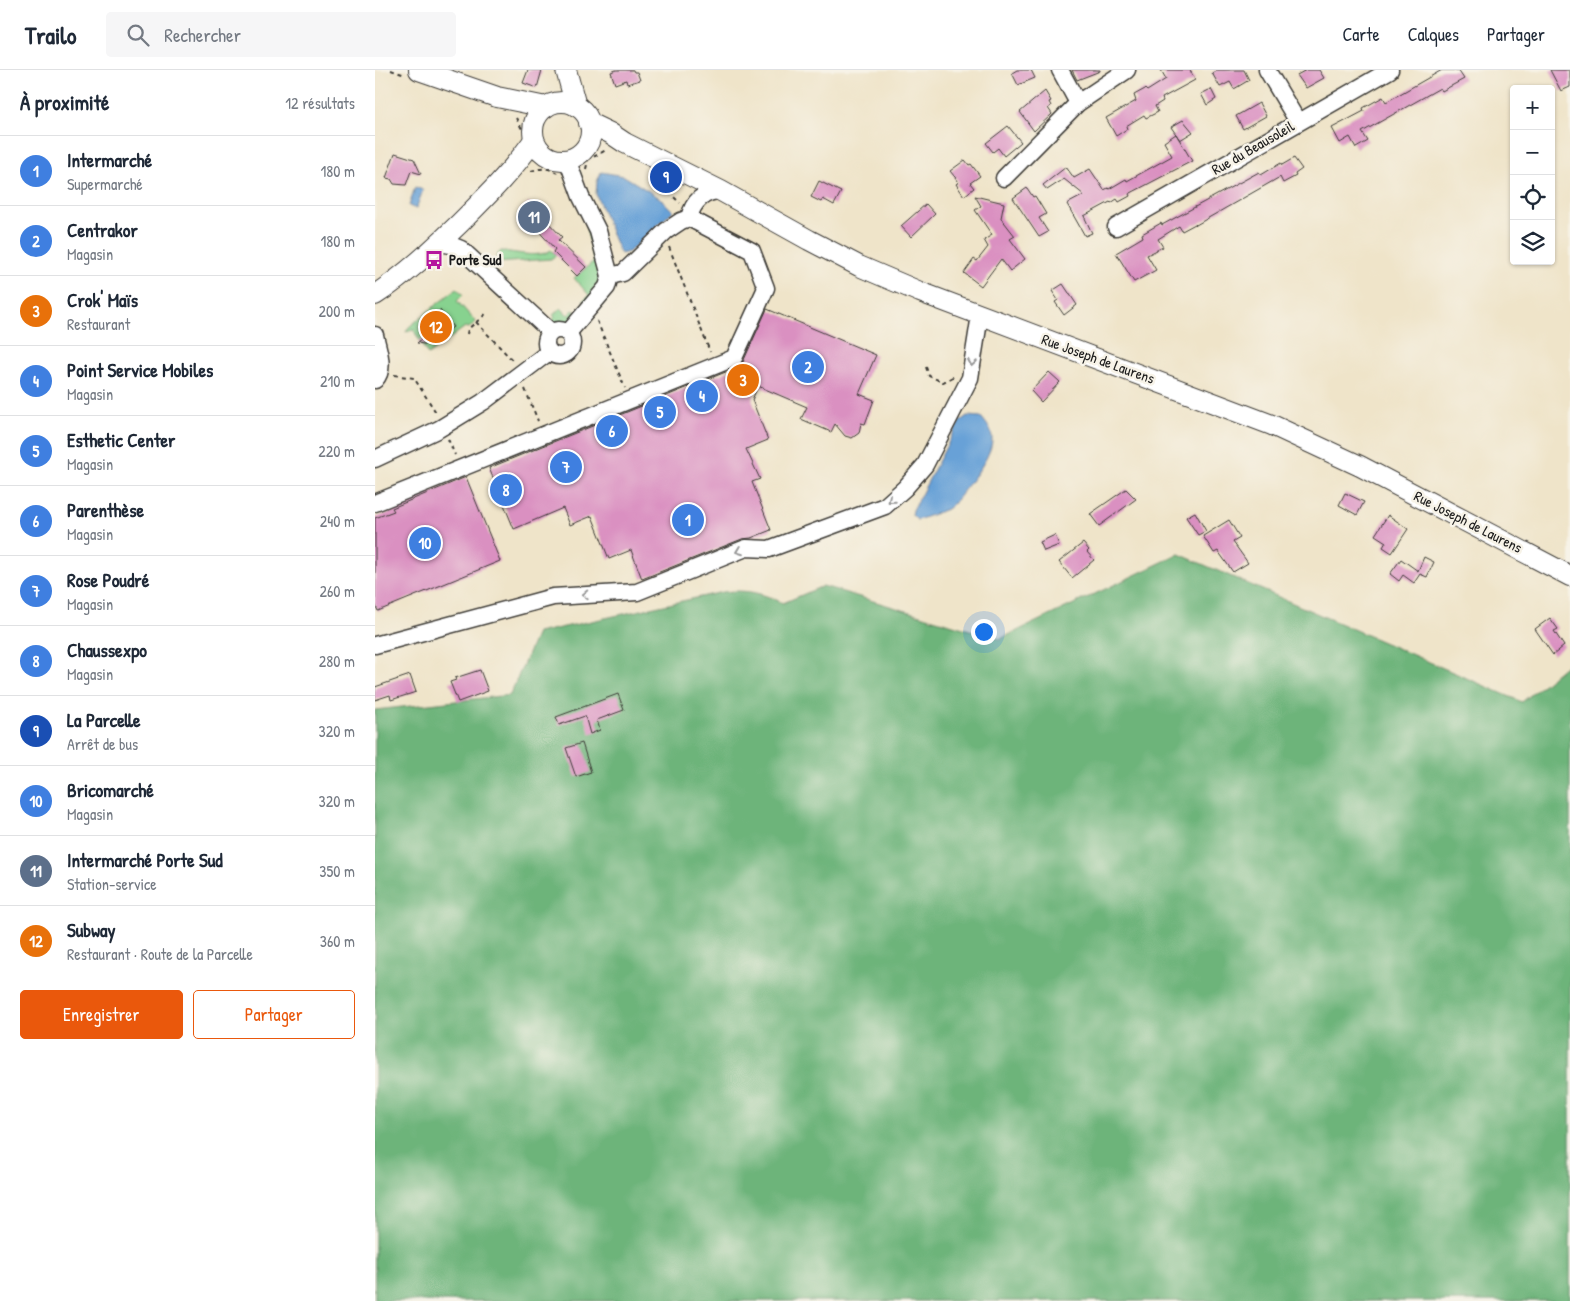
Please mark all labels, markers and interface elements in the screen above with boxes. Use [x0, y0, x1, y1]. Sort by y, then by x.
search box [106, 12, 456, 57]
text: Trailo [25, 19, 76, 51]
icon: search [124, 21, 152, 49]
text: Rechercher [164, 22, 241, 48]
text: Carte [1342, 22, 1380, 47]
text: Calques [1408, 22, 1459, 47]
text: Partager [1487, 22, 1545, 47]
map controls [1510, 85, 1555, 265]
button: + [1510, 85, 1555, 130]
text: À proximité [20, 88, 109, 117]
text: 12 résultats [285, 92, 355, 114]
street label: Rue du Beausoleil [1208, 115, 1298, 180]
button: − [1510, 130, 1555, 175]
text: Intermarché [67, 147, 152, 173]
pin: 9 [650, 158, 682, 196]
text: 1 [33, 160, 39, 182]
text: 180 m [321, 160, 355, 182]
text: Supermarché [67, 173, 143, 195]
button: locate [1510, 175, 1555, 220]
pin: 11 [518, 198, 550, 236]
text: Centrakor [67, 217, 138, 243]
button: layers [1510, 220, 1555, 265]
text: 2 [32, 230, 40, 252]
text: 180 m [321, 230, 355, 252]
text: Magasin [67, 243, 113, 265]
bus stop icon: Porte Sud [423, 249, 445, 271]
place label: Porte Sud [449, 249, 502, 270]
text: Crok' Maïs [67, 287, 138, 313]
text: 3 [32, 300, 40, 322]
text: 200 m [319, 300, 355, 322]
pin: 12 [420, 308, 452, 346]
text: Restaurant [67, 313, 130, 335]
street label: Rue Joseph de Laurens [1039, 328, 1158, 389]
pin: 2 [792, 348, 824, 386]
text: Point Service Mobiles [67, 357, 213, 383]
one-way arrow [968, 358, 978, 367]
pin: 3 [727, 361, 759, 399]
text: 4 [33, 370, 39, 392]
text: 210 m [320, 370, 355, 392]
pin: 4 [686, 377, 718, 415]
text: Magasin [67, 383, 113, 405]
pin: 5 [644, 393, 676, 431]
pin: 6 [596, 412, 628, 450]
text: Esthetic Center [67, 427, 175, 453]
text: 5 [33, 440, 39, 462]
text: 220 m [318, 440, 355, 462]
pin: 7 [550, 448, 582, 486]
text: Magasin [67, 453, 113, 475]
pin: 8 [490, 471, 522, 509]
street label: Rue Joseph de Laurens [1411, 485, 1526, 558]
one-way arrow [887, 495, 896, 504]
text: Parenthèse [67, 497, 144, 523]
pin: 1 [672, 501, 704, 539]
text: 6 [33, 510, 39, 532]
text: 240 m [320, 510, 355, 532]
text: Magasin [67, 523, 113, 545]
pin: 10 [409, 524, 441, 562]
one-way arrow [735, 545, 744, 555]
text: Rose Poudré [67, 567, 149, 593]
text: 7 [32, 580, 40, 602]
text: 260 m [319, 580, 355, 602]
one-way arrow [580, 590, 588, 601]
text: Magasin [67, 593, 113, 615]
your location [971, 619, 997, 645]
text: Chaussexpo [67, 637, 147, 663]
text: 8 [33, 650, 39, 672]
text: 280 m [319, 650, 355, 672]
text: Magasin [67, 663, 113, 685]
text: La Parcelle [67, 707, 140, 733]
text: 9 [33, 720, 39, 742]
text: 320 m [319, 720, 355, 742]
text: Arrêt de bus [67, 733, 138, 755]
text: Bricomarché [67, 777, 154, 803]
text: 10 [30, 790, 42, 812]
text: 320 m [319, 790, 355, 812]
text: Magasin [67, 803, 113, 825]
text: Intermarché Porte Sud [67, 847, 223, 873]
text: 11 [30, 860, 42, 882]
text: 350 m [319, 860, 355, 882]
text: Station-service [67, 873, 157, 895]
text: Subway [67, 917, 115, 943]
text: 12 [29, 930, 43, 952]
text: 360 m [320, 930, 355, 952]
text: Restaurant · Route de la Parcelle [67, 943, 253, 965]
button: Enregistrer [20, 990, 183, 1039]
button: Partager [193, 990, 355, 1039]

